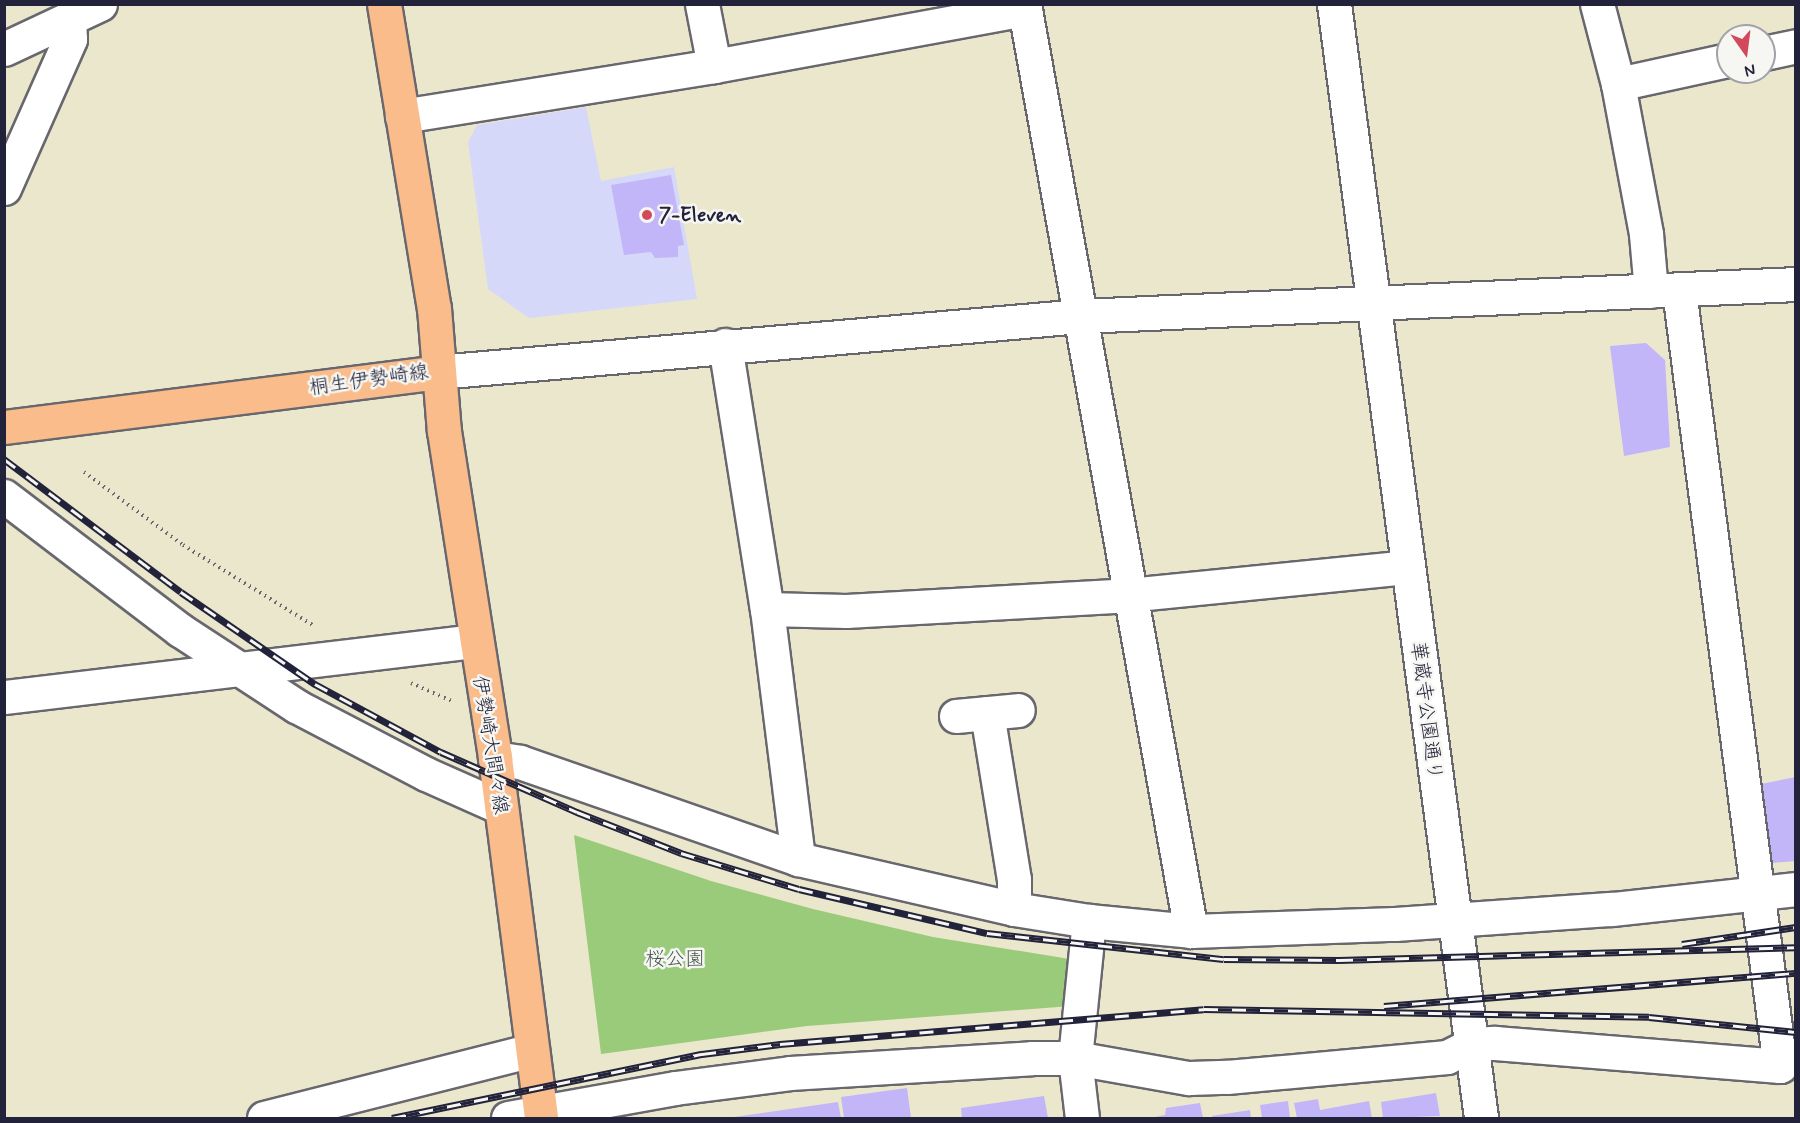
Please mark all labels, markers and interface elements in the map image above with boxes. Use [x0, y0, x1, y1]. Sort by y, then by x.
north arrow [1716, 24, 1776, 84]
text: N [1742, 59, 1758, 81]
place label: 7-Eleven [659, 203, 741, 227]
marker: 7-Eleven [640, 208, 654, 222]
street label: 桐生伊勢崎線 [308, 360, 430, 400]
street label: 華蔵寺公園通り [1406, 640, 1446, 782]
street label: 伊勢崎大間々線 [467, 674, 513, 816]
park label: 桜公園 [645, 947, 705, 971]

